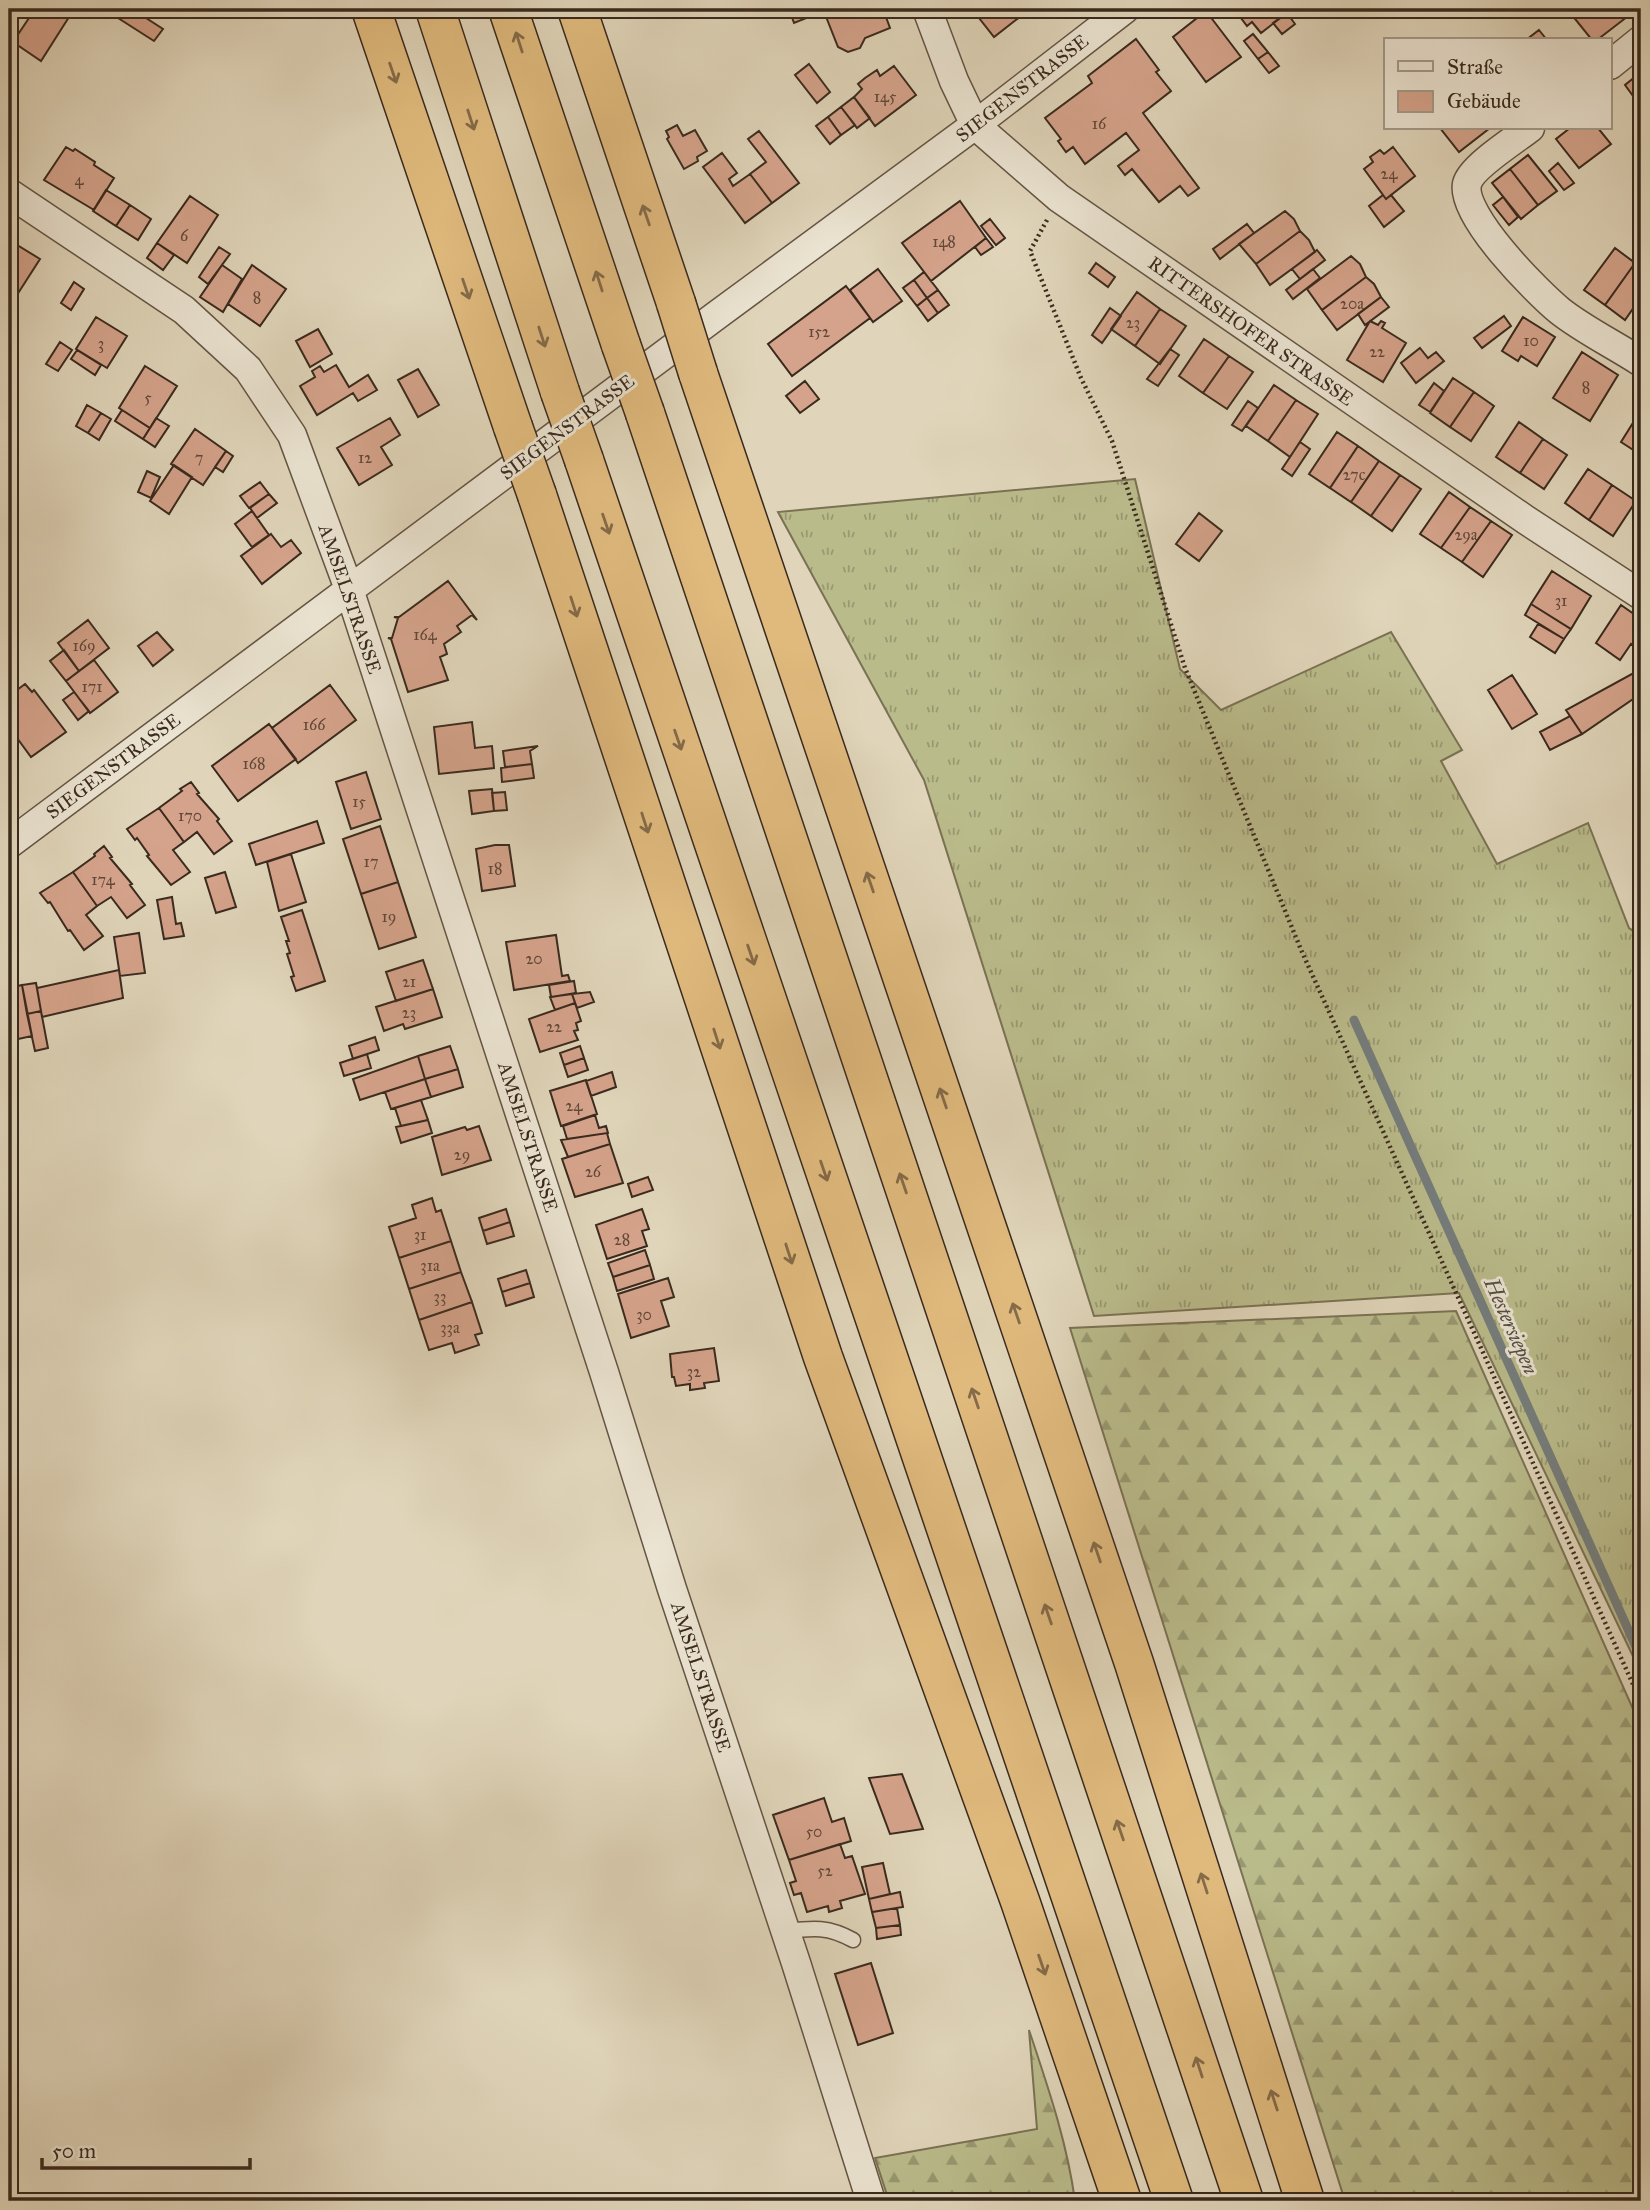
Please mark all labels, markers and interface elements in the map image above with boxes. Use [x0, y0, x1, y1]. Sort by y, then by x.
street label: SIEGENSTRASSE [951, 29, 1093, 147]
one-way arrow [512, 31, 524, 53]
legend [1384, 38, 1612, 130]
text: Straße [1447, 54, 1503, 80]
one-way arrow [388, 62, 400, 84]
house number: 145 [874, 87, 897, 106]
text: Gebäude [1447, 88, 1521, 114]
one-way arrow [466, 109, 479, 131]
house number: 16 [1092, 114, 1107, 133]
house number: 24 [1381, 164, 1398, 183]
house number: 4 [75, 170, 85, 189]
one-way arrow [639, 204, 652, 226]
house number: 6 [180, 226, 189, 245]
house number: 148 [932, 232, 956, 251]
street label: RITTERSHOFER STRASSE [1144, 251, 1358, 411]
one-way arrow [592, 270, 604, 292]
one-way arrow [460, 278, 473, 300]
house number: 8 [253, 288, 261, 307]
house number: 20a [1340, 294, 1364, 313]
house number: 23 [1126, 313, 1140, 332]
house number: 152 [808, 322, 830, 341]
one-way arrow [537, 325, 549, 347]
house number: 10 [1523, 331, 1539, 350]
house number: 3 [98, 334, 104, 353]
house number: 22 [1369, 342, 1385, 361]
street label: SIEGENSTRASSE [495, 369, 639, 485]
house number: 8 [1582, 378, 1590, 397]
house number: 5 [144, 388, 152, 407]
house number: 7 [195, 448, 203, 467]
house number: 12 [358, 448, 372, 467]
house number: 27c [1343, 465, 1366, 484]
one-way arrow [601, 513, 613, 535]
street label: AMSELSTRASSE [313, 520, 386, 677]
house number: 29a [1454, 525, 1478, 544]
house number: 31 [1555, 591, 1567, 610]
one-way arrow [569, 595, 581, 617]
house number: 164 [413, 625, 438, 644]
house number: 169 [72, 636, 96, 655]
house number: 171 [81, 677, 103, 696]
street label: SIEGENSTRASSE [41, 708, 185, 824]
house number: 166 [303, 715, 326, 734]
one-way arrow [673, 728, 685, 750]
house number: 168 [243, 754, 265, 773]
house number: 15 [352, 792, 366, 811]
house number: 170 [178, 806, 202, 825]
one-way arrow [640, 811, 653, 833]
house number: 17 [364, 852, 378, 871]
house number: 18 [488, 859, 502, 878]
house number: 174 [91, 870, 116, 889]
one-way arrow [863, 872, 875, 894]
house number: 19 [382, 907, 396, 926]
one-way arrow [746, 944, 758, 966]
house number: 20 [525, 949, 543, 968]
house number: 21 [402, 972, 416, 991]
house number: 23 [402, 1003, 416, 1022]
house number: 22 [546, 1017, 562, 1036]
one-way arrow [712, 1027, 724, 1049]
street label: AMSELSTRASSE [493, 1058, 563, 1215]
one-way arrow [936, 1087, 948, 1109]
house number: 24 [566, 1096, 583, 1115]
house number: 29 [454, 1145, 470, 1164]
one-way arrow [818, 1160, 831, 1182]
house number: 26 [585, 1162, 602, 1181]
one-way arrow [896, 1172, 908, 1194]
house number: 31 [414, 1225, 426, 1244]
house number: 28 [614, 1230, 630, 1249]
one-way arrow [784, 1243, 796, 1265]
house number: 31a [420, 1256, 440, 1275]
water label: Hestersiepen [1478, 1273, 1544, 1378]
house number: 33 [434, 1287, 446, 1306]
one-way arrow [1009, 1303, 1021, 1325]
house number: 30 [636, 1305, 652, 1324]
house number: 33a [440, 1318, 460, 1337]
house number: 32 [687, 1362, 701, 1381]
one-way arrow [968, 1388, 980, 1410]
one-way arrow [1090, 1541, 1103, 1563]
street label: AMSELSTRASSE [666, 1598, 736, 1755]
one-way arrow [1040, 1603, 1053, 1625]
one-way arrow [1113, 1819, 1125, 1841]
house number: 50 [806, 1822, 822, 1841]
house number: 52 [817, 1861, 833, 1880]
one-way arrow [1197, 1873, 1210, 1895]
one-way arrow [1037, 1954, 1049, 1976]
one-way arrow [1192, 2056, 1204, 2078]
one-way arrow [1266, 2089, 1279, 2111]
scale bar [42, 2126, 250, 2170]
text: 50 m [52, 2138, 97, 2164]

